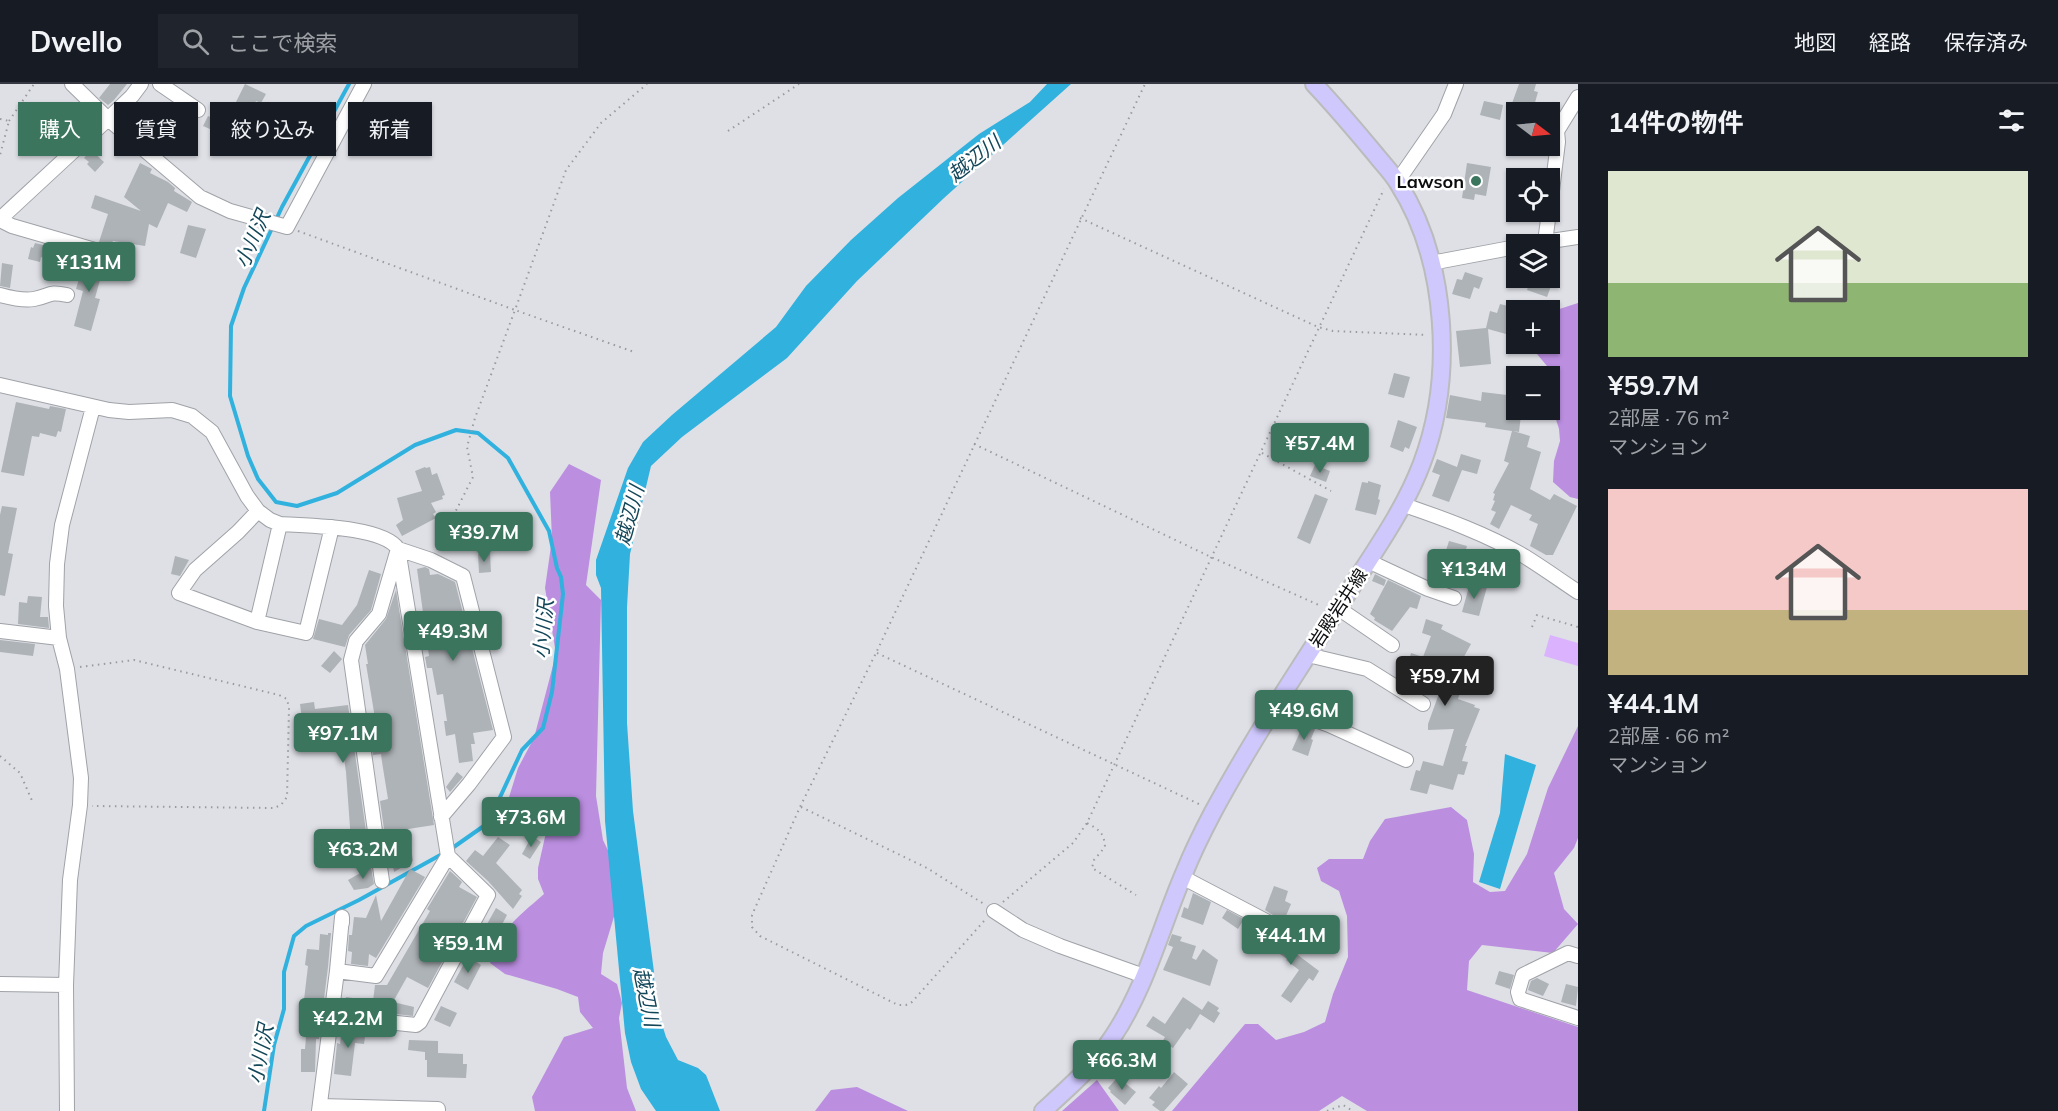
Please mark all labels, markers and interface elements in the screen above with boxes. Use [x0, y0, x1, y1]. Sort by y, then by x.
search box [158, 14, 578, 68]
text: Dwello [30, 24, 122, 59]
icon: search [179, 25, 212, 58]
text: ここで検索 [227, 29, 337, 57]
text: 地図 [1794, 29, 1836, 55]
text: 経路 [1869, 29, 1911, 55]
text: 保存済み [1944, 29, 2028, 55]
chip: 購入 [18, 102, 102, 156]
chip: 賃貸 [114, 102, 198, 156]
chip: 絞り込み [210, 102, 336, 156]
chip: 新着 [348, 102, 432, 156]
north arrow [1506, 102, 1560, 156]
map controls [1506, 102, 1560, 420]
icon: filters [1995, 104, 2028, 137]
text: 14件の物件 [1608, 106, 1743, 139]
water label: 越辺川 [943, 128, 1007, 186]
button: locate [1506, 168, 1560, 222]
place label: Lawson [1397, 170, 1464, 193]
marker: Lawson [1469, 174, 1483, 188]
water label: 小川沢 [229, 204, 276, 271]
icon: home [1764, 210, 1872, 318]
button: layers [1506, 234, 1560, 288]
pin: ¥131M [47, 242, 131, 293]
text: ¥131M [56, 249, 122, 274]
button: + [1506, 300, 1560, 354]
button: − [1506, 366, 1560, 420]
text: ¥59.7M [1608, 369, 1699, 402]
text: 2部屋 · 76 m² [1608, 405, 1729, 430]
pin: ¥57.4M [1271, 423, 1369, 474]
text: ¥57.4M [1285, 430, 1355, 455]
text: マンション [1608, 434, 1708, 459]
water label: 越辺川 [609, 481, 649, 547]
pin: ¥39.7M [435, 512, 533, 563]
text: ¥39.7M [449, 519, 519, 544]
icon: home [1764, 528, 1872, 636]
pin: ¥134M [1432, 549, 1516, 600]
text: ¥134M [1441, 556, 1507, 581]
street label: 岩殿岩井線 [1304, 564, 1372, 652]
water label: 小川沢 [528, 595, 558, 660]
pin: ¥49.3M [404, 611, 502, 662]
text: ¥49.3M [418, 618, 488, 643]
pin: ¥59.7M [1396, 656, 1494, 707]
text: ¥59.7M [1410, 663, 1480, 688]
text: ¥44.1M [1608, 687, 1699, 720]
pin: ¥49.6M [1255, 690, 1353, 741]
text: ¥49.6M [1269, 697, 1339, 722]
pin: ¥97.1M [294, 713, 392, 764]
text: ¥97.1M [308, 720, 378, 745]
text: 2部屋 · 66 m² [1608, 723, 1729, 748]
text: マンション [1608, 752, 1708, 777]
pin: ¥73.6M [482, 797, 580, 848]
text: ¥73.6M [496, 804, 566, 829]
pin: ¥63.2M [314, 829, 412, 880]
text: ¥63.2M [328, 836, 398, 861]
pin: ¥44.1M [1242, 915, 1340, 966]
text: ¥44.1M [1256, 922, 1326, 947]
pin: ¥59.1M [419, 923, 517, 974]
text: ¥59.1M [433, 930, 503, 955]
water label: 越辺川 [629, 965, 666, 1031]
pin: ¥42.2M [299, 998, 397, 1049]
text: ¥42.2M [313, 1005, 383, 1030]
water label: 小川沢 [242, 1019, 279, 1086]
pin: ¥66.3M [1073, 1040, 1171, 1091]
text: ¥66.3M [1087, 1047, 1157, 1072]

